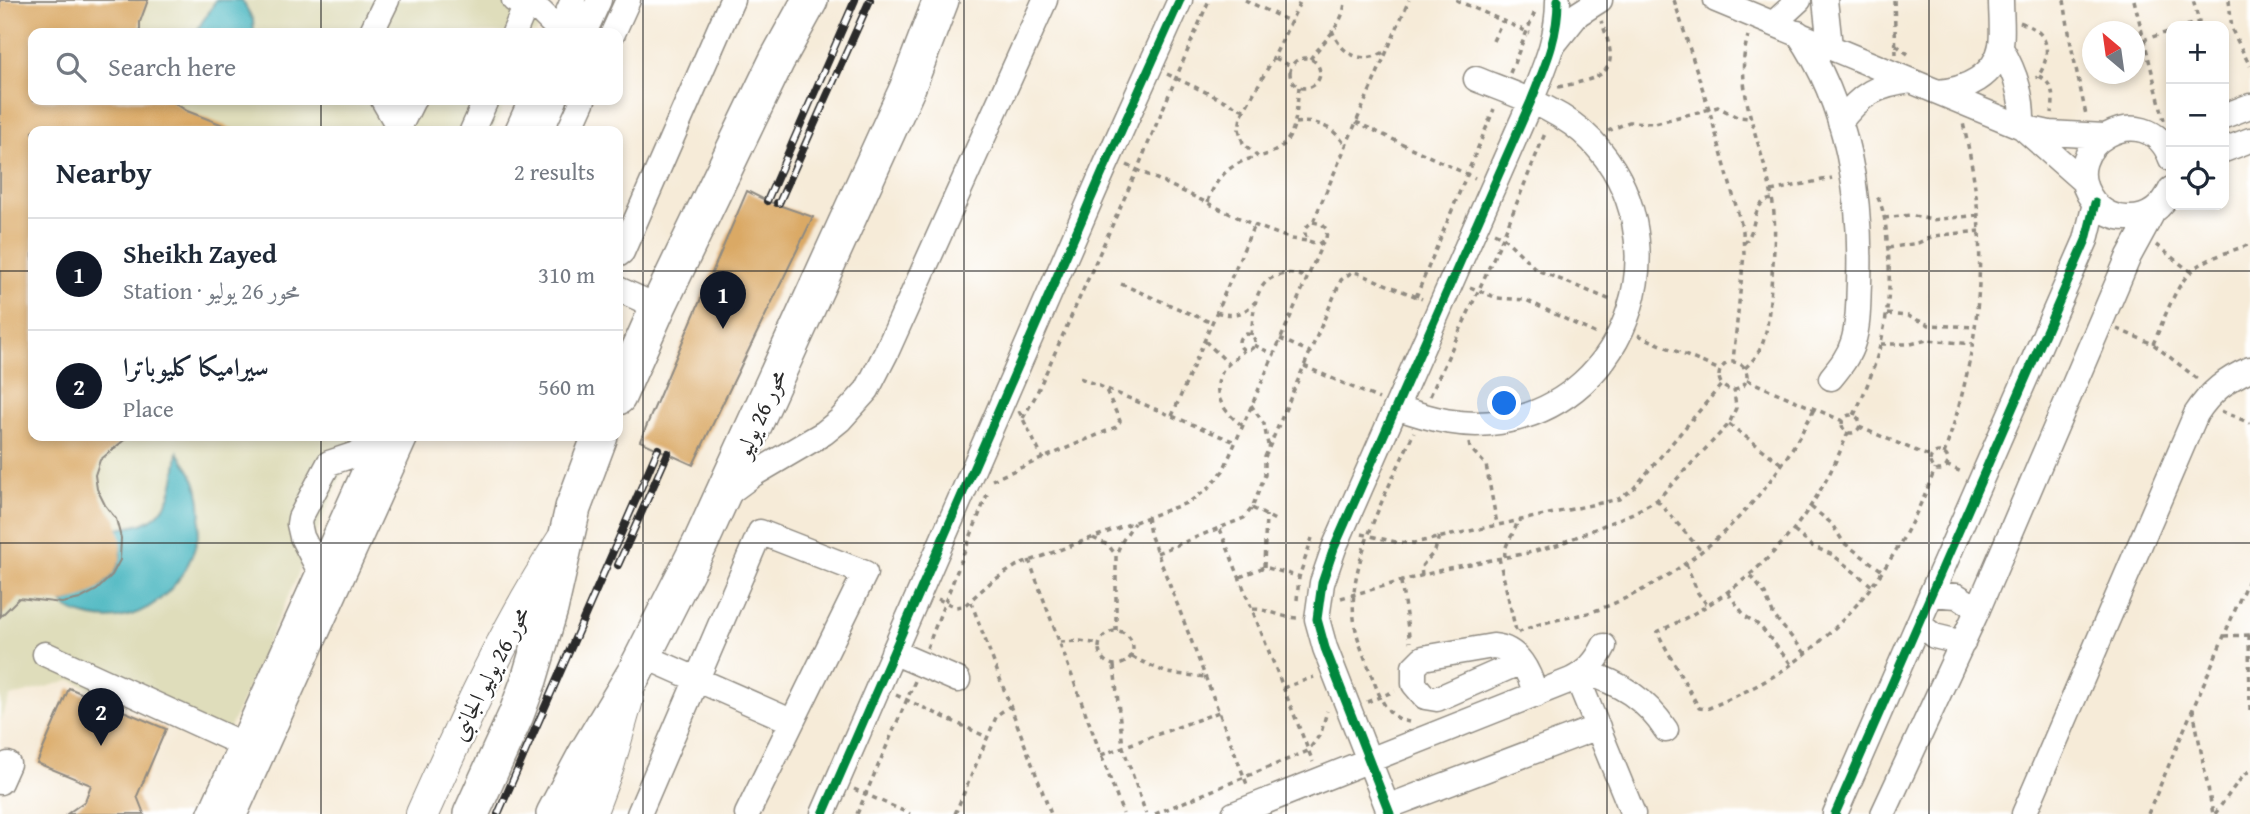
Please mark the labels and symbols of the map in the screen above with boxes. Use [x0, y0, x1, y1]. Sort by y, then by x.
north arrow [2082, 21, 2145, 84]
pin: 1 [700, 271, 746, 329]
street label: محور 26 يوليو [725, 364, 794, 464]
your location [1487, 386, 1521, 420]
street label: محور 26 يوليو الجانبى [441, 600, 538, 746]
pin: 2 [78, 688, 124, 746]

